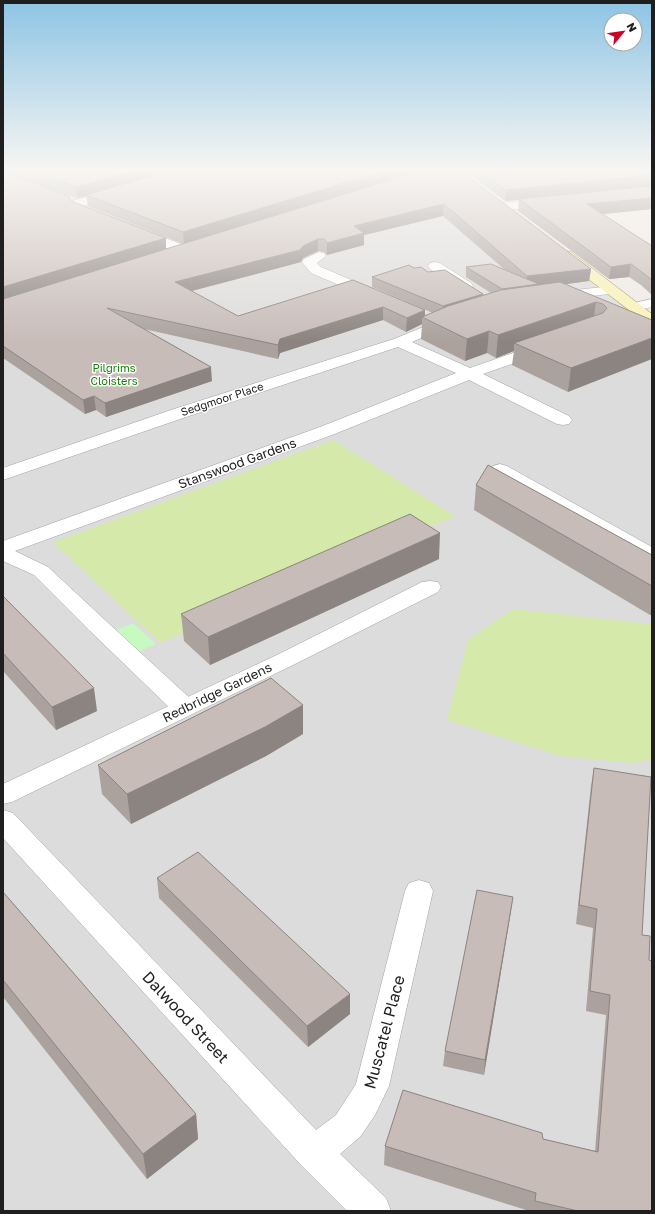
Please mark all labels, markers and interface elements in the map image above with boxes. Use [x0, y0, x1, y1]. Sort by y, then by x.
north arrow [603, 12, 643, 52]
text: N [624, 20, 640, 34]
park label: Pilgrims Cloisters [90, 361, 138, 387]
street label: Sedgmoor Place [179, 379, 265, 418]
street label: Stanswood Gardens [176, 434, 298, 492]
street label: Redbridge Gardens [160, 659, 274, 725]
street label: Dalwood Street [138, 967, 234, 1067]
street label: Muscatel Place [359, 973, 409, 1091]

